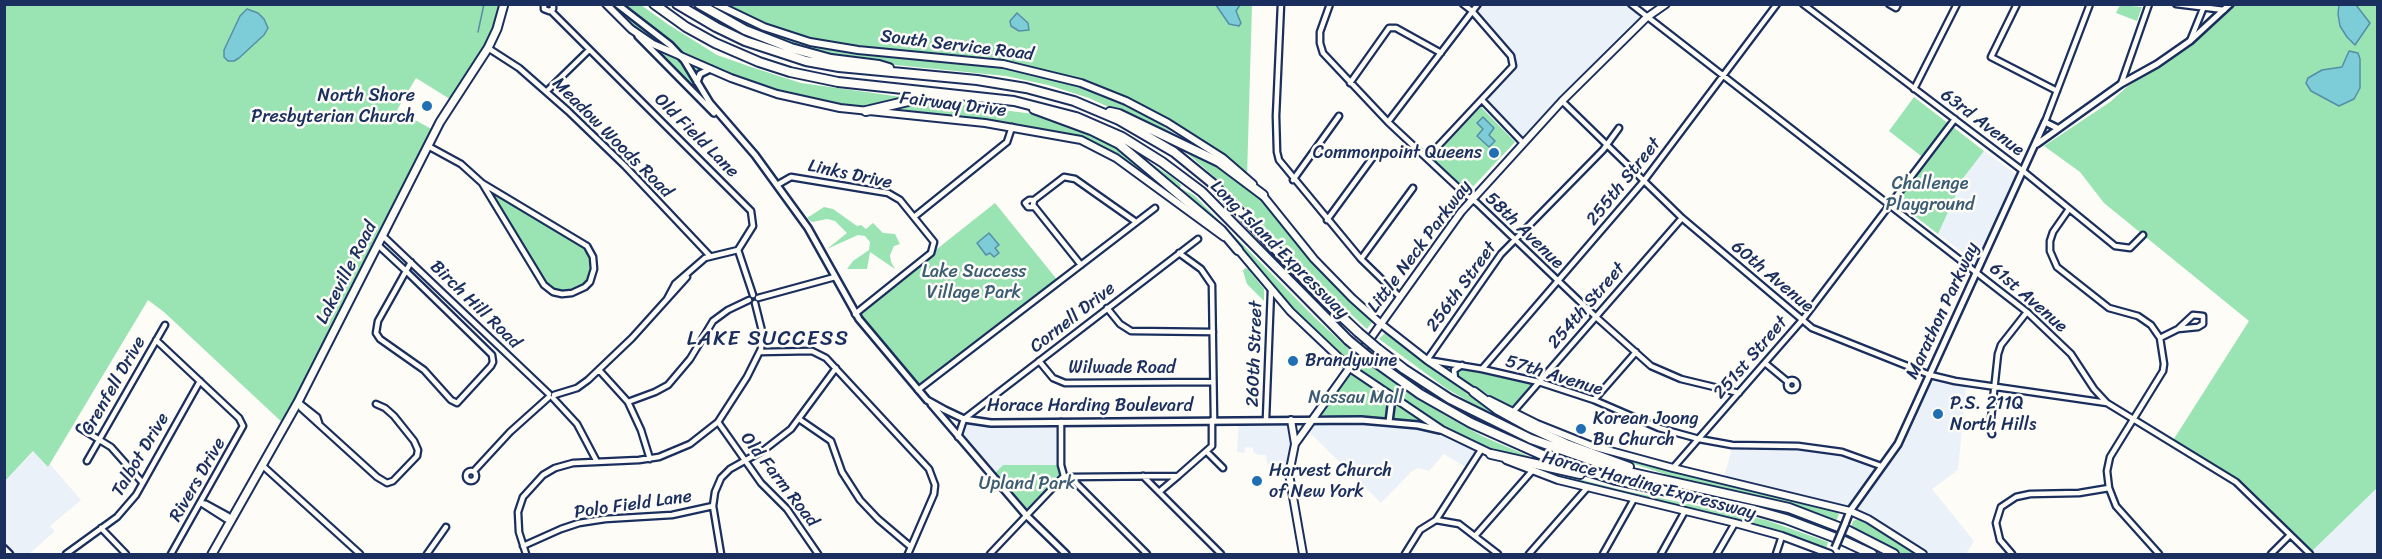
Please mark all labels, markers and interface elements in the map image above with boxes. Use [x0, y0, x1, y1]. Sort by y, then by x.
street label: South Service Road [879, 26, 1035, 66]
street label: Meadow Woods Road [547, 73, 677, 203]
place label: North Shore Presbyterian Church [251, 85, 415, 128]
street label: 63rd Avenue [1936, 85, 2028, 161]
street label: Fairway Drive [898, 88, 1008, 122]
street label: Old Field Lane [649, 89, 743, 183]
marker: North Shore Presbyterian Church [420, 99, 434, 113]
street label: 255th Street [1582, 134, 1666, 230]
place label: Commonpoint Queens [1313, 142, 1482, 164]
marker: Commonpoint Queens [1487, 146, 1501, 160]
street label: Links Drive [806, 156, 894, 194]
park label: Challenge Playground [1886, 173, 1974, 216]
street label: Long Island Expressway [1205, 176, 1353, 324]
street label: Little Neck Parkway [1363, 177, 1477, 317]
street label: 58th Avenue [1480, 188, 1568, 274]
street label: Lakeville Road [312, 218, 382, 328]
street label: 60th Avenue [1726, 236, 1818, 318]
street label: 256th Street [1422, 238, 1502, 336]
street label: Marathon Parkway [1902, 239, 1984, 383]
street label: Birch Hill Road [425, 256, 525, 354]
street label: 61st Avenue [1985, 258, 2071, 338]
street label: 254th Street [1544, 259, 1630, 353]
park label: Lake Success Village Park [922, 261, 1026, 304]
street label: Cornell Drive [1026, 278, 1120, 358]
street label: 260th Street [1242, 301, 1268, 407]
street label: 251st Street [1709, 312, 1793, 404]
district label: LAKE SUCCESS [687, 327, 849, 353]
street label: Grenfell Drive [77, 333, 151, 439]
place label: Brandywine [1305, 350, 1397, 372]
street label: 57th Avenue [1503, 351, 1605, 401]
marker: Brandywine [1286, 354, 1300, 368]
street label: Wilwade Road [1069, 357, 1175, 379]
park label: Nassau Mall [1308, 387, 1404, 409]
place label: P.S. 211Q North Hills [1950, 393, 2036, 436]
street label: Horace Harding Boulevard [987, 395, 1193, 417]
marker: P.S. 211Q North Hills [1931, 407, 1945, 421]
place label: Korean Joong Bu Church [1593, 408, 1699, 450]
street label: Talbot Drive [108, 409, 174, 501]
marker: Korean Joong Bu Church [1574, 422, 1588, 436]
street label: Old Farm Road [735, 428, 823, 532]
street label: Rivers Drive [165, 434, 231, 526]
street label: Horace Harding Expressway [1540, 447, 1758, 525]
place label: Harvest Church of New York [1269, 460, 1392, 502]
park label: Upland Park [979, 473, 1075, 495]
marker: Harvest Church of New York [1250, 474, 1264, 488]
street label: Polo Field Lane [573, 486, 693, 524]

